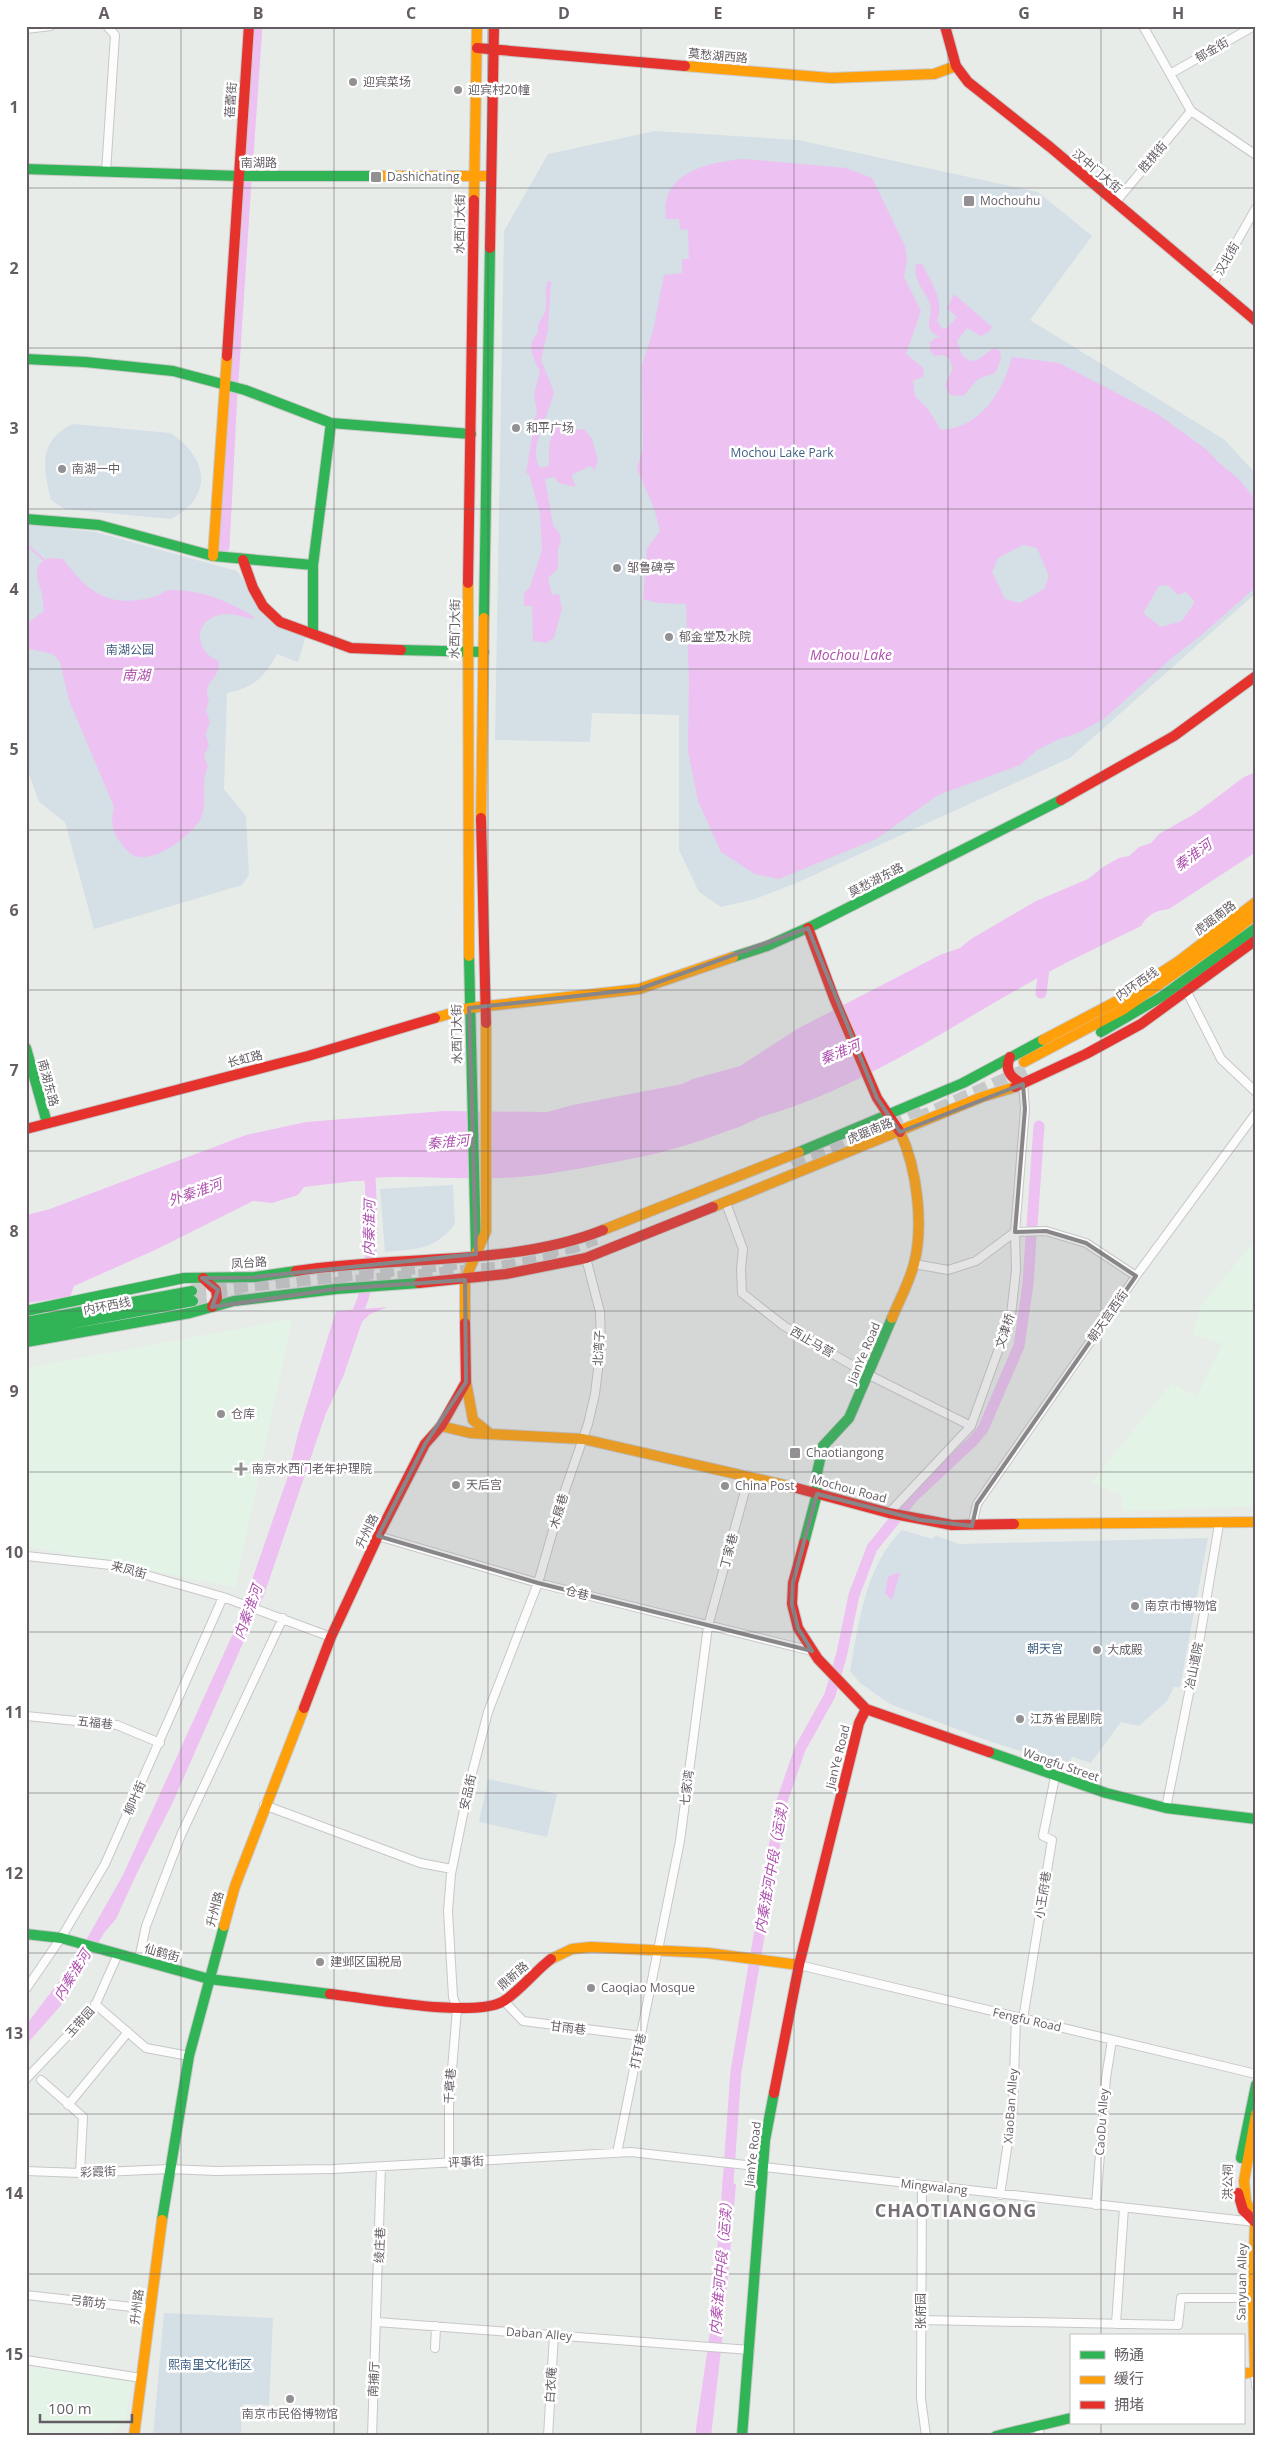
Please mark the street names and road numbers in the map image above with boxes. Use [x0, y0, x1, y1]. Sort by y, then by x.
street label: 郁金街 [1192, 33, 1232, 66]
street label: 莫愁湖西路 [687, 44, 749, 67]
street label: 蓓蕾街 [221, 81, 240, 119]
street label: 胜棋街 [1135, 137, 1171, 176]
street label: 汉中门大街 [1069, 145, 1126, 196]
street label: 南湖路 [241, 154, 277, 171]
street label: 水西门大街 [450, 194, 469, 254]
street label: 汉北街 [1210, 239, 1243, 279]
street label: 水西门大街 [445, 599, 464, 659]
street label: 莫愁湖东路 [845, 858, 906, 901]
street label: 虎踞南路 [1190, 896, 1239, 939]
street label: 内环西线 [1112, 963, 1161, 1004]
street label: 水西门大街 [447, 1004, 466, 1064]
street label: 长虹路 [225, 1046, 264, 1071]
street label: 南湖东路 [34, 1057, 63, 1108]
street label: 虎踞南路 [844, 1114, 895, 1147]
street label: 凤台路 [230, 1253, 268, 1272]
street label: 朝天宫西街 [1083, 1286, 1132, 1345]
street label: 内环西线 [82, 1293, 132, 1318]
street label: 文津桥 [991, 1311, 1018, 1351]
street label: JianYe Road [843, 1319, 884, 1387]
street label: 西止马营 [787, 1322, 837, 1361]
street label: 北湾子 [589, 1330, 608, 1366]
street label: Mochou Road [810, 1470, 889, 1507]
street label: 木屐巷 [545, 1491, 572, 1531]
street label: 升州路 [351, 1511, 382, 1551]
street label: 丁家巷 [716, 1531, 741, 1570]
street label: 来凤街 [110, 1557, 149, 1582]
street label: 仓巷 [563, 1581, 591, 1604]
street label: 冶山道院 [1181, 1641, 1206, 1691]
street label: 五福巷 [76, 1712, 114, 1733]
street label: JianYe Road [821, 1723, 854, 1792]
street label: Wangfu Street [1021, 1744, 1102, 1786]
street label: 七家湾 [676, 1769, 697, 1807]
street label: 安品街 [455, 1772, 480, 1811]
street label: 柳叶街 [119, 1778, 150, 1818]
street label: 小王府巷 [1030, 1870, 1055, 1920]
street label: 升州路 [202, 1889, 227, 1928]
street label: 仙鹤街 [142, 1939, 182, 1966]
street label: 鼎新路 [494, 1957, 532, 1994]
street label: 玉带园 [61, 2003, 98, 2041]
street label: Fengfu Road [991, 2003, 1063, 2036]
street label: 甘雨巷 [549, 2017, 587, 2038]
street label: 打钉巷 [625, 2032, 650, 2070]
street label: 千章巷 [440, 2067, 459, 2105]
street label: XiaoBan Alley [999, 2067, 1022, 2144]
street label: CaoDu Alley [1091, 2087, 1112, 2156]
street label: JianYe Road [740, 2120, 765, 2188]
street label: 评事街 [448, 2152, 484, 2171]
street label: 彩霞街 [80, 2162, 116, 2181]
street label: 洪公祠 [1219, 2164, 1236, 2200]
street label: Mingwalang [900, 2175, 969, 2199]
street label: 绫庄巷 [370, 2227, 389, 2263]
street label: Sanyuan Alley [1232, 2242, 1251, 2321]
street label: 升州路 [126, 2288, 147, 2326]
street label: 弓箭坊 [69, 2291, 107, 2312]
street label: 张府园 [912, 2293, 929, 2329]
street label: Daban Alley [505, 2323, 574, 2344]
street label: 南捕厅 [364, 2361, 383, 2397]
street label: 白衣庵 [541, 2367, 560, 2403]

